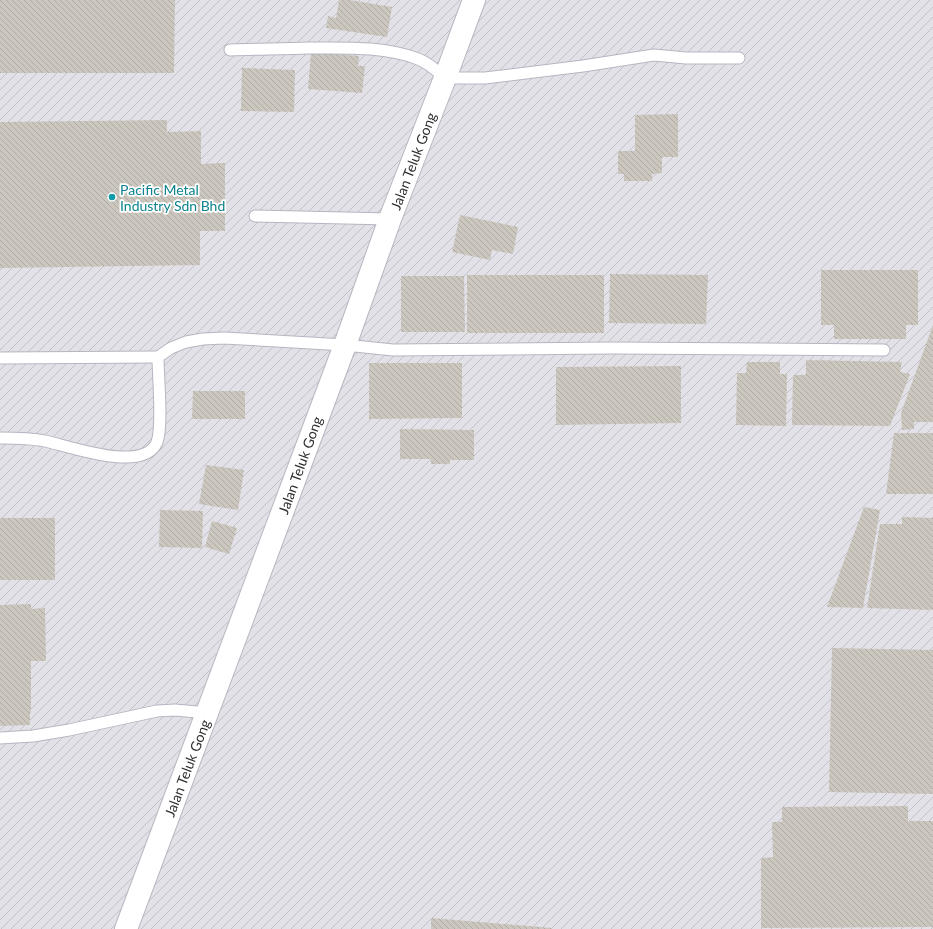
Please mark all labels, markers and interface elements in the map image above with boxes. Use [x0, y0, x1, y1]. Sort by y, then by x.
street label: Jalan Teluk Gong [387, 110, 439, 212]
place label: Pacific Metal Industry Sdn Bhd [120, 181, 225, 214]
marker: Pacific Metal Industry Sdn Bhd [107, 192, 117, 202]
street label: Jalan Teluk Gong [274, 414, 326, 516]
street label: Jalan Teluk Gong [161, 717, 213, 819]

